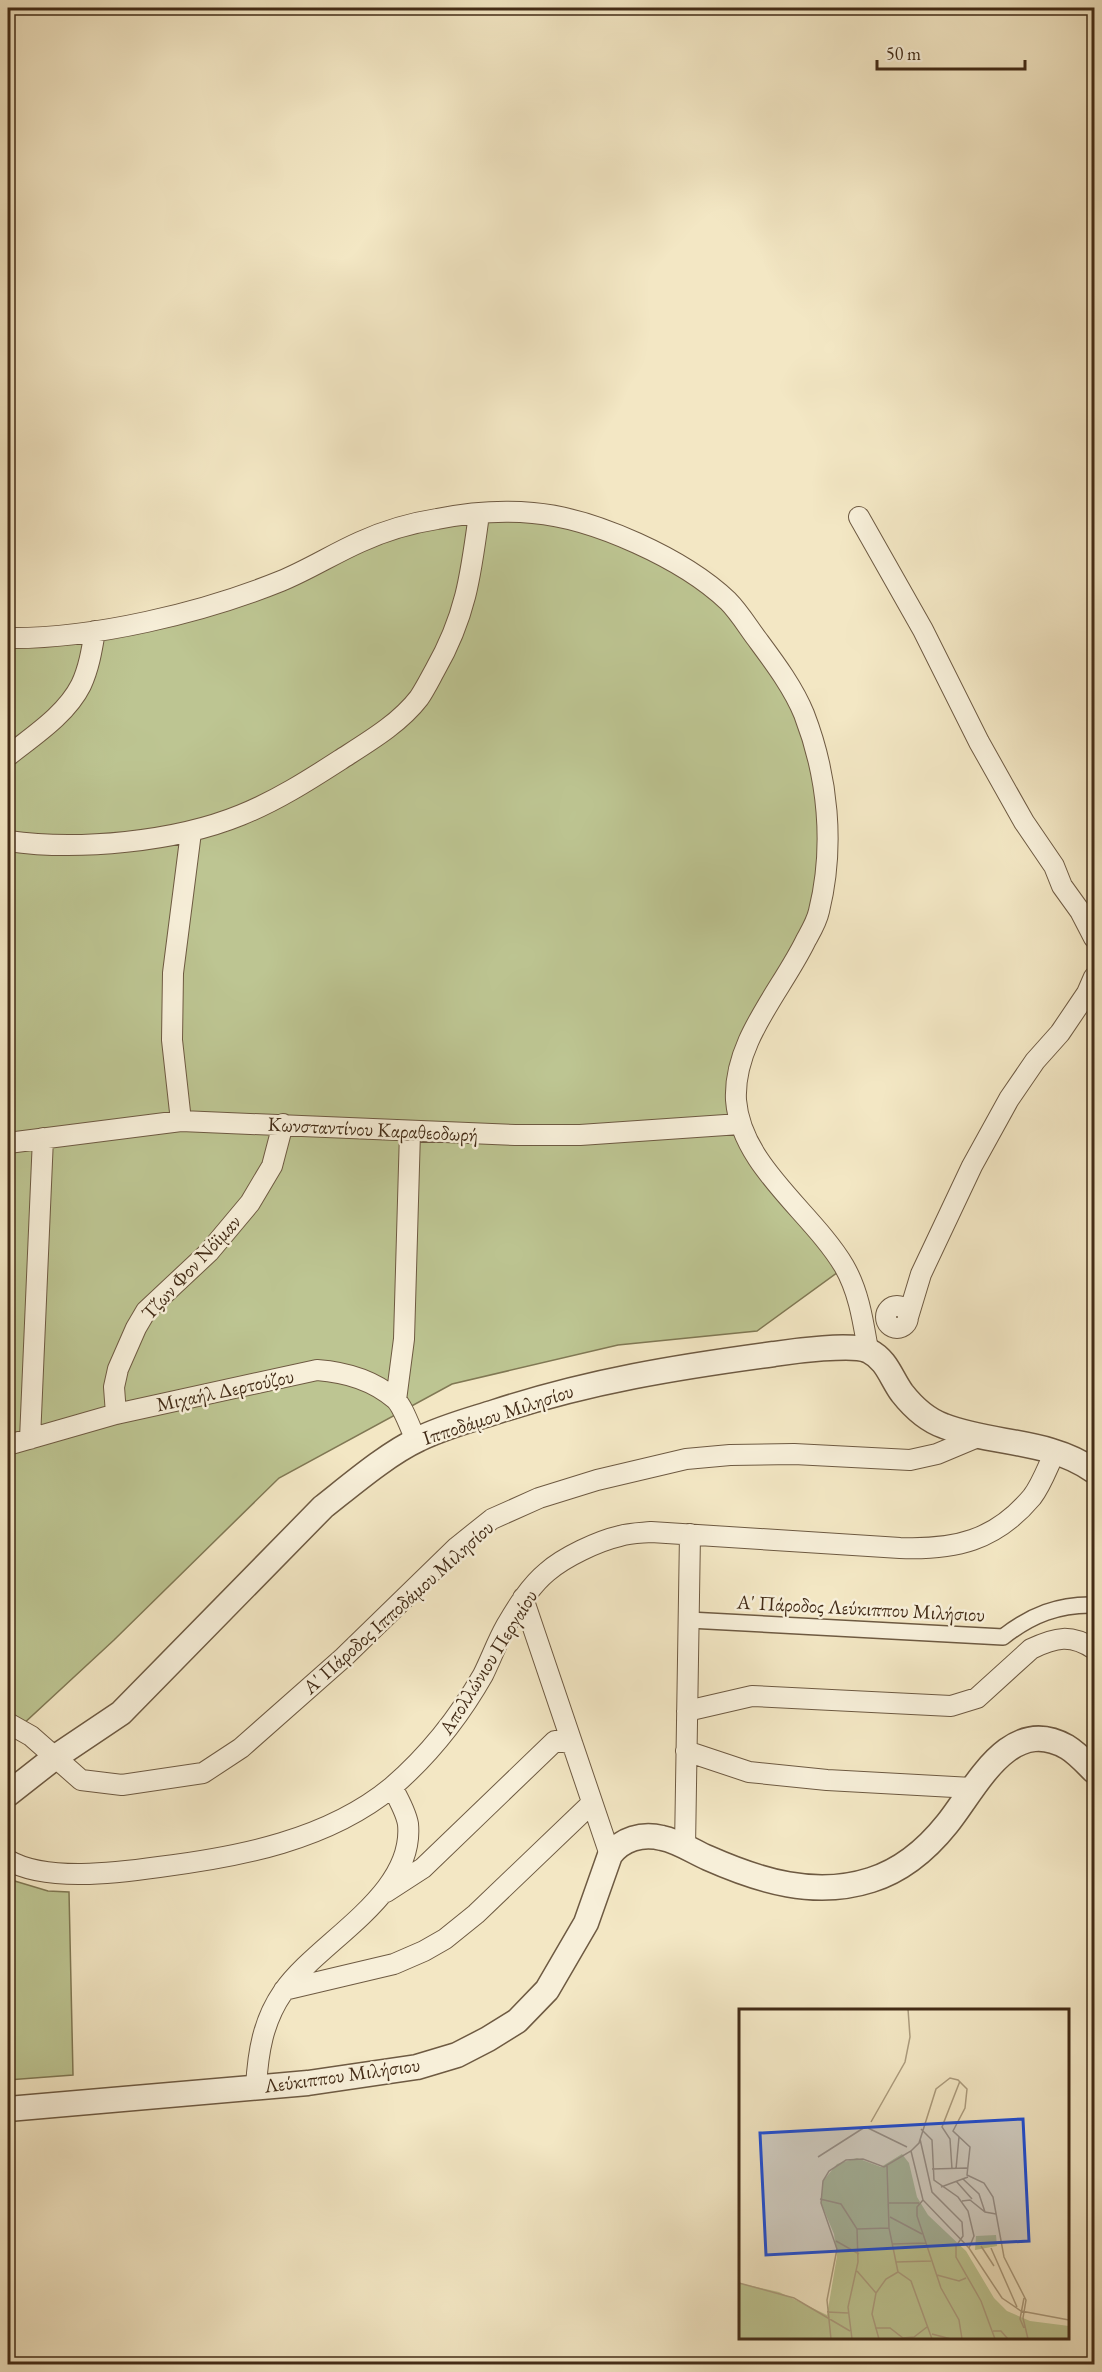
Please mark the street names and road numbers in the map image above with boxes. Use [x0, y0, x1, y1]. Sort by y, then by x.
street label: Κωνσταντίνου Καραθεοδωρή [267, 1111, 479, 1147]
street label: Τζων Φον Νόϊμαν [136, 1209, 246, 1325]
street label: Μιχαήλ Δερτούζου [154, 1363, 296, 1417]
street label: Ιπποδάμου Μιλησίου [419, 1377, 577, 1451]
street label: Α' Πάροδος Ιπποδάμου Μιλησίου [296, 1514, 499, 1700]
street label: Απολλώνιου Περγαίου [432, 1584, 543, 1740]
street label: Α' Πάροδος Λεύκιππου Μιλήσιου [735, 1588, 986, 1627]
street label: Λεύκιππου Μιλήσιου [261, 2051, 422, 2099]

